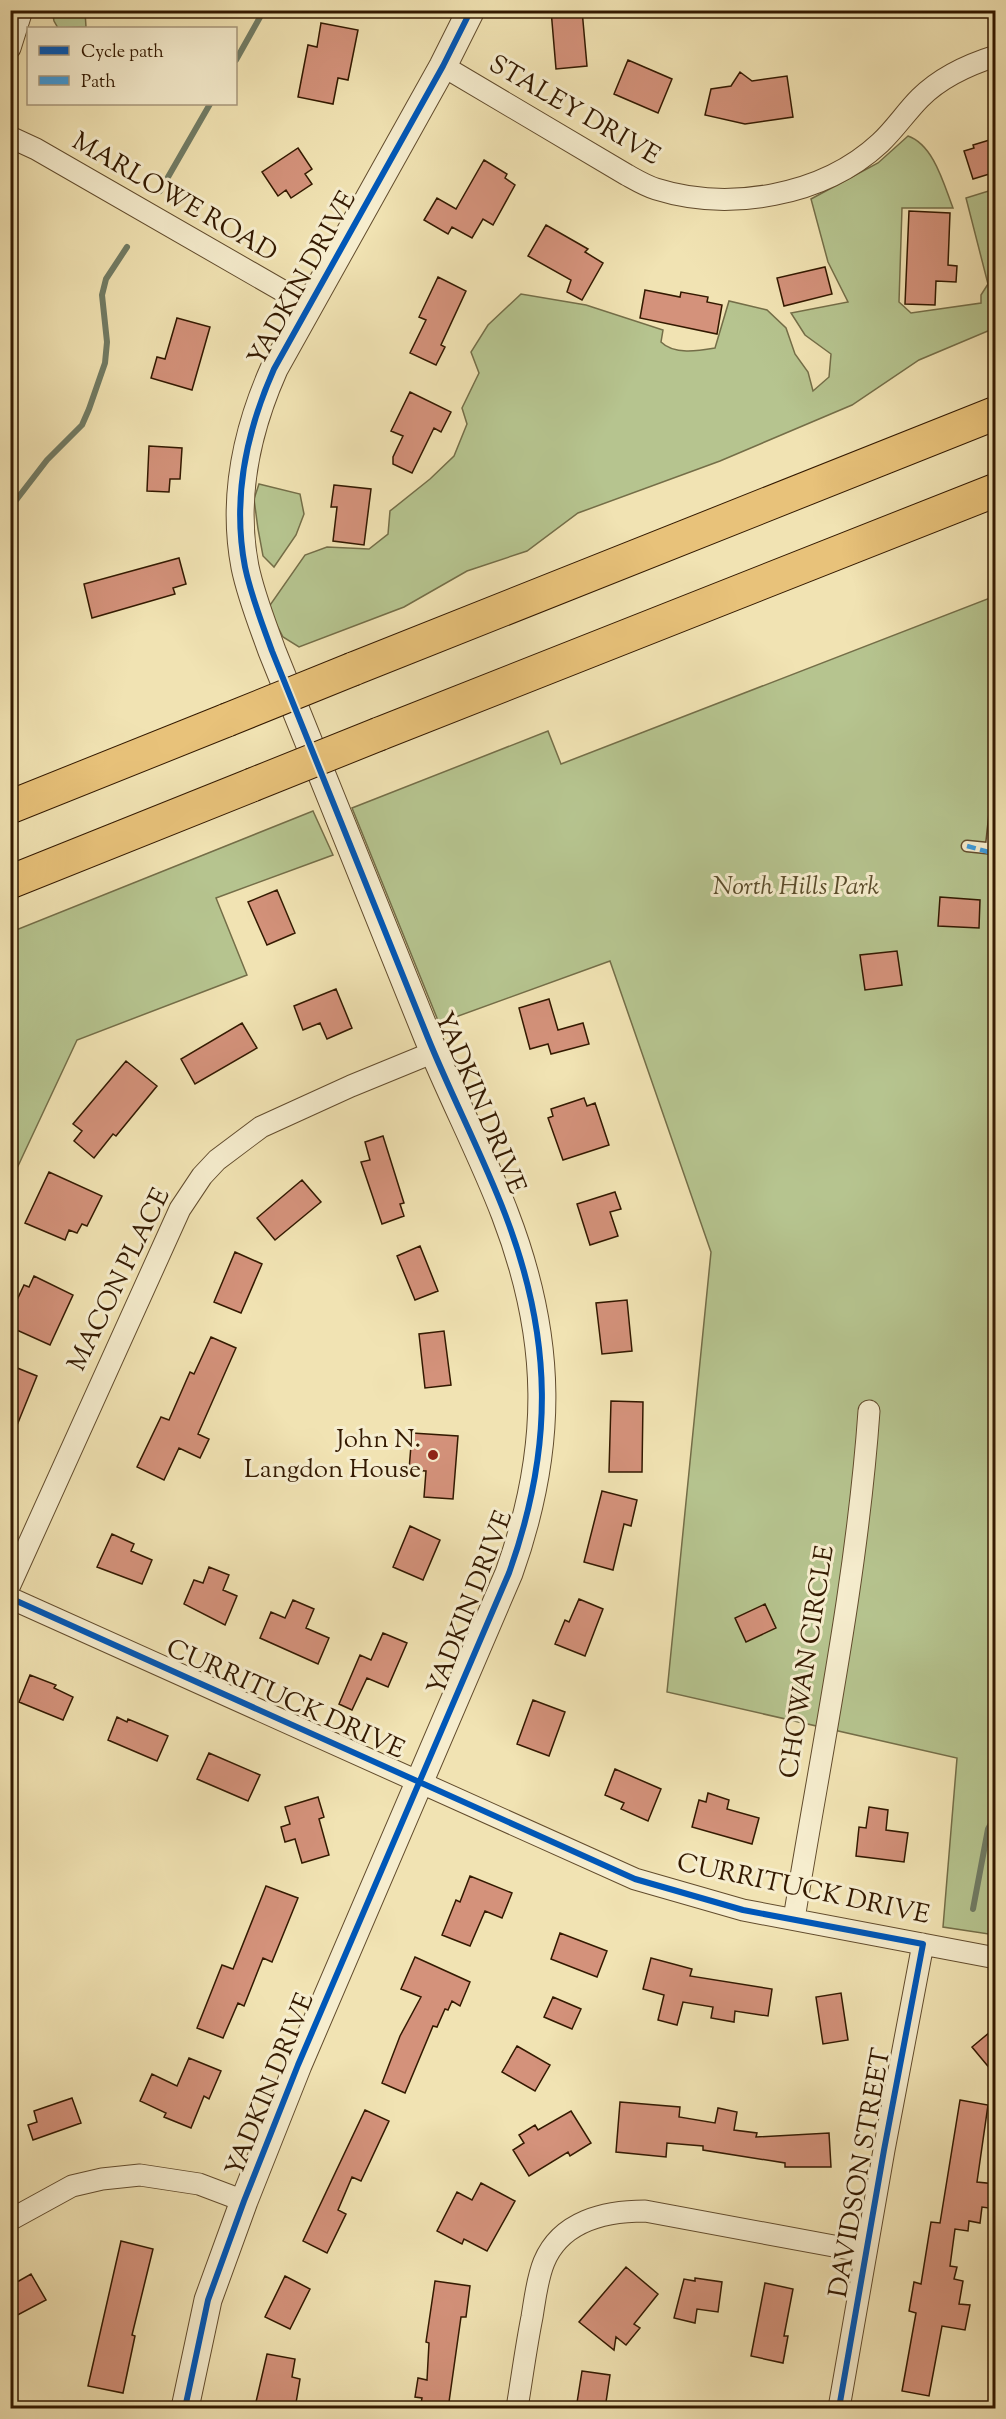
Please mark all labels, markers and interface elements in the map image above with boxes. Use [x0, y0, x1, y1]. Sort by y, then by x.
legend [27, 27, 237, 105]
text: Cycle path [81, 40, 164, 66]
street label: STALEY DRIVE [481, 47, 667, 175]
text: Path [81, 70, 116, 96]
street label: MARLOWE ROAD [64, 124, 284, 272]
street label: YADKIN DRIVE [240, 185, 367, 373]
park label: North Hills Park [713, 869, 879, 906]
street label: YADKIN DRIVE [424, 1006, 534, 1200]
street label: MACON PLACE [60, 1182, 181, 1378]
place label: John N. Langdon House [244, 1422, 421, 1489]
marker: John N. Langdon House [426, 1448, 440, 1462]
street label: YADKIN DRIVE [419, 1505, 523, 1700]
street label: CHOWAN CIRCLE [771, 1542, 845, 1781]
street label: CURRITUCK DRIVE [160, 1631, 410, 1769]
street label: CURRITUCK DRIVE [673, 1845, 933, 1935]
street label: YADKIN DRIVE [217, 1988, 325, 2182]
street label: DAVIDSON STREET [821, 2045, 901, 2301]

